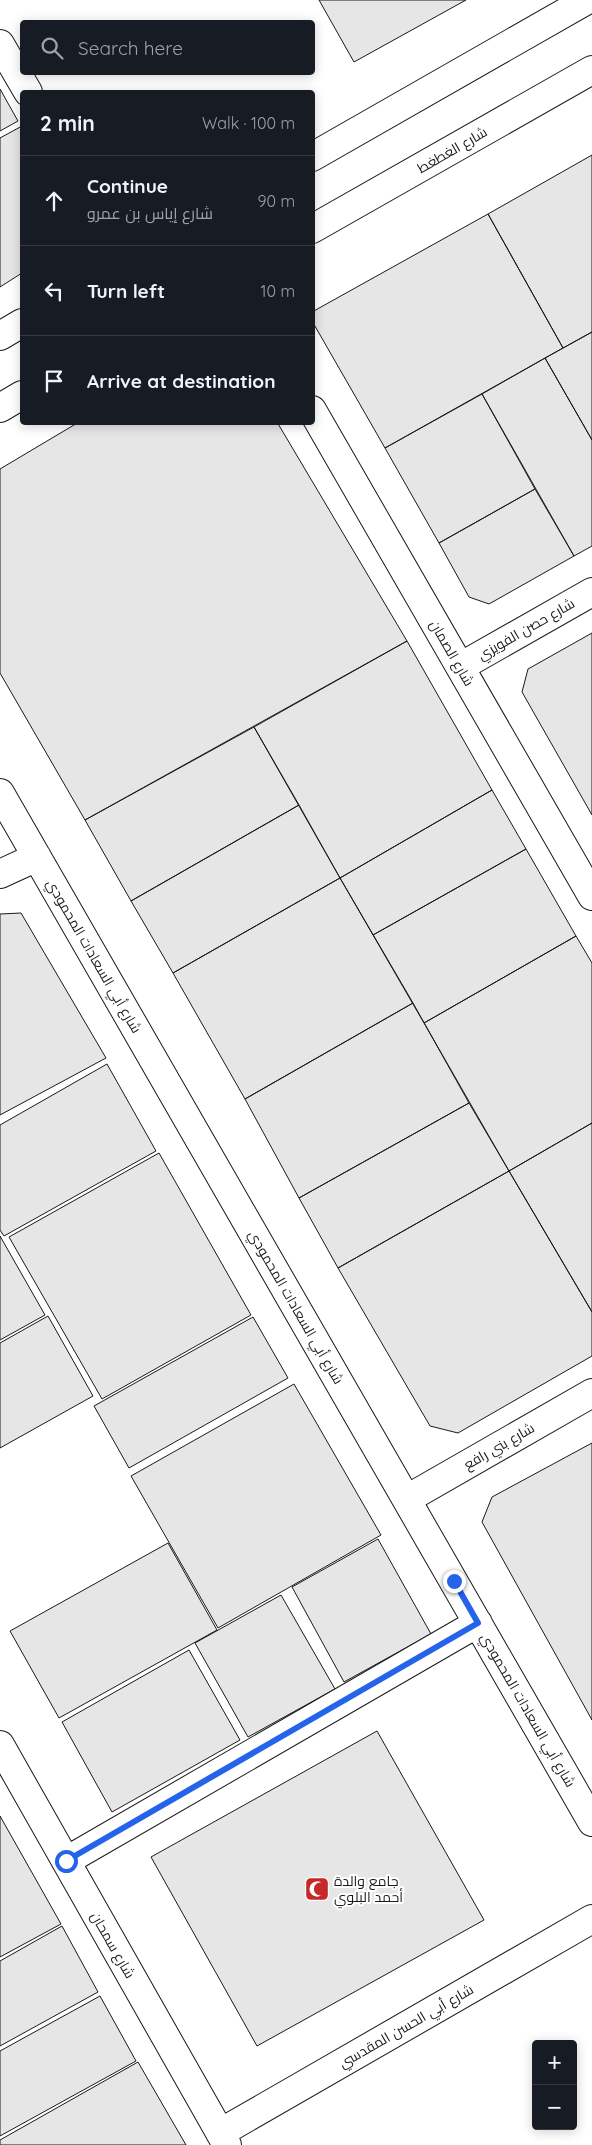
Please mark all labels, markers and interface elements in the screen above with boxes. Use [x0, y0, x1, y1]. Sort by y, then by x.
search box [20, 20, 315, 75]
icon: search [38, 34, 66, 62]
text: Search here [78, 36, 183, 60]
text: 2 min [40, 110, 95, 136]
text: Walk · 100 m [202, 113, 295, 133]
street label: شارع الغطغط [414, 123, 490, 177]
text: Continue [87, 174, 168, 198]
icon: ahead [40, 187, 68, 215]
text: 90 m [258, 191, 295, 211]
text: شارع إياس بن عمرو [87, 203, 213, 223]
icon: left [40, 277, 68, 305]
text: Turn left [87, 279, 165, 303]
text: 10 m [261, 281, 295, 301]
icon: arrive [40, 367, 68, 395]
text: Arrive at destination [87, 369, 276, 393]
street label: شارع حصن الفويزي [474, 594, 579, 667]
street label: شارع الصمان [426, 617, 478, 689]
street label: شارع أبي السعادات المحمودي [40, 876, 146, 1038]
street label: شارع أبي السعادات المحمودي [242, 1227, 348, 1389]
street label: شارع بني رافع [460, 1418, 539, 1476]
route end [443, 1570, 466, 1593]
street label: شارع أبي السعادات المحمودي [474, 1630, 580, 1792]
route start [55, 1850, 78, 1873]
place label: جامع والدة أحمد البلوي [334, 1872, 403, 1909]
mosque icon: جامع والدة أحمد البلوي [304, 1876, 330, 1902]
street label: شارع سمحان [87, 1909, 139, 1981]
street label: شارع أبي الحسن المقدسي [336, 1980, 478, 2074]
map controls [532, 2040, 577, 2130]
button: + [532, 2040, 577, 2085]
button: − [532, 2085, 577, 2130]

